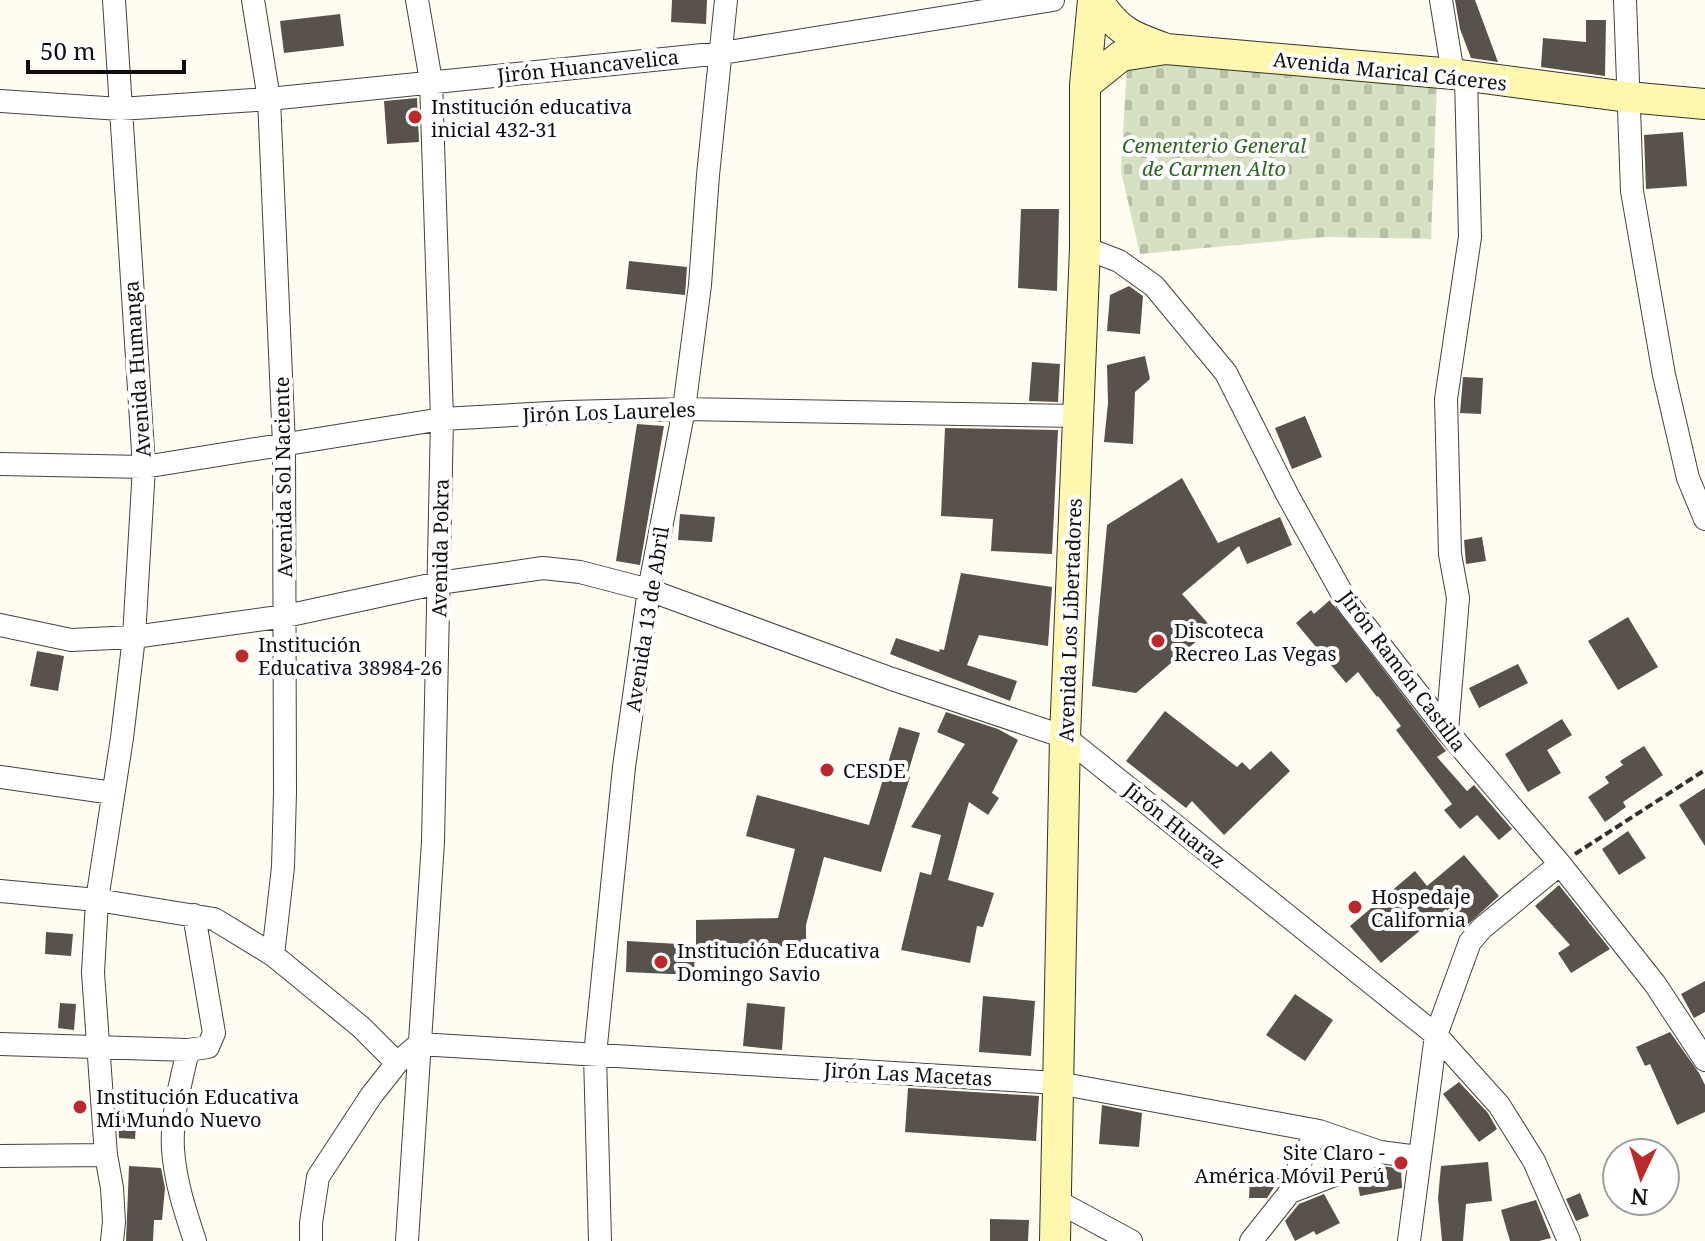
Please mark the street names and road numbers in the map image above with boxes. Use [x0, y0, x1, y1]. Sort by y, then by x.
street label: Jirón Huancavelica [495, 43, 680, 89]
street label: Avenida Marical Cáceres [1272, 45, 1508, 97]
street label: Avenida Humanga [117, 280, 157, 458]
street label: Avenida Sol Naciente [268, 376, 298, 578]
street label: Jirón Los Laureles [521, 395, 696, 429]
street label: Avenida Pokra [425, 478, 455, 618]
street label: Avenida Los Libertadores [1052, 498, 1088, 742]
street label: Avenida 13 de Abril [619, 524, 675, 714]
street label: Jirón Ramón Castilla [1333, 584, 1473, 757]
street label: Jirón Huaraz [1118, 775, 1231, 874]
street label: Jirón Las Macetas [822, 1056, 993, 1092]

